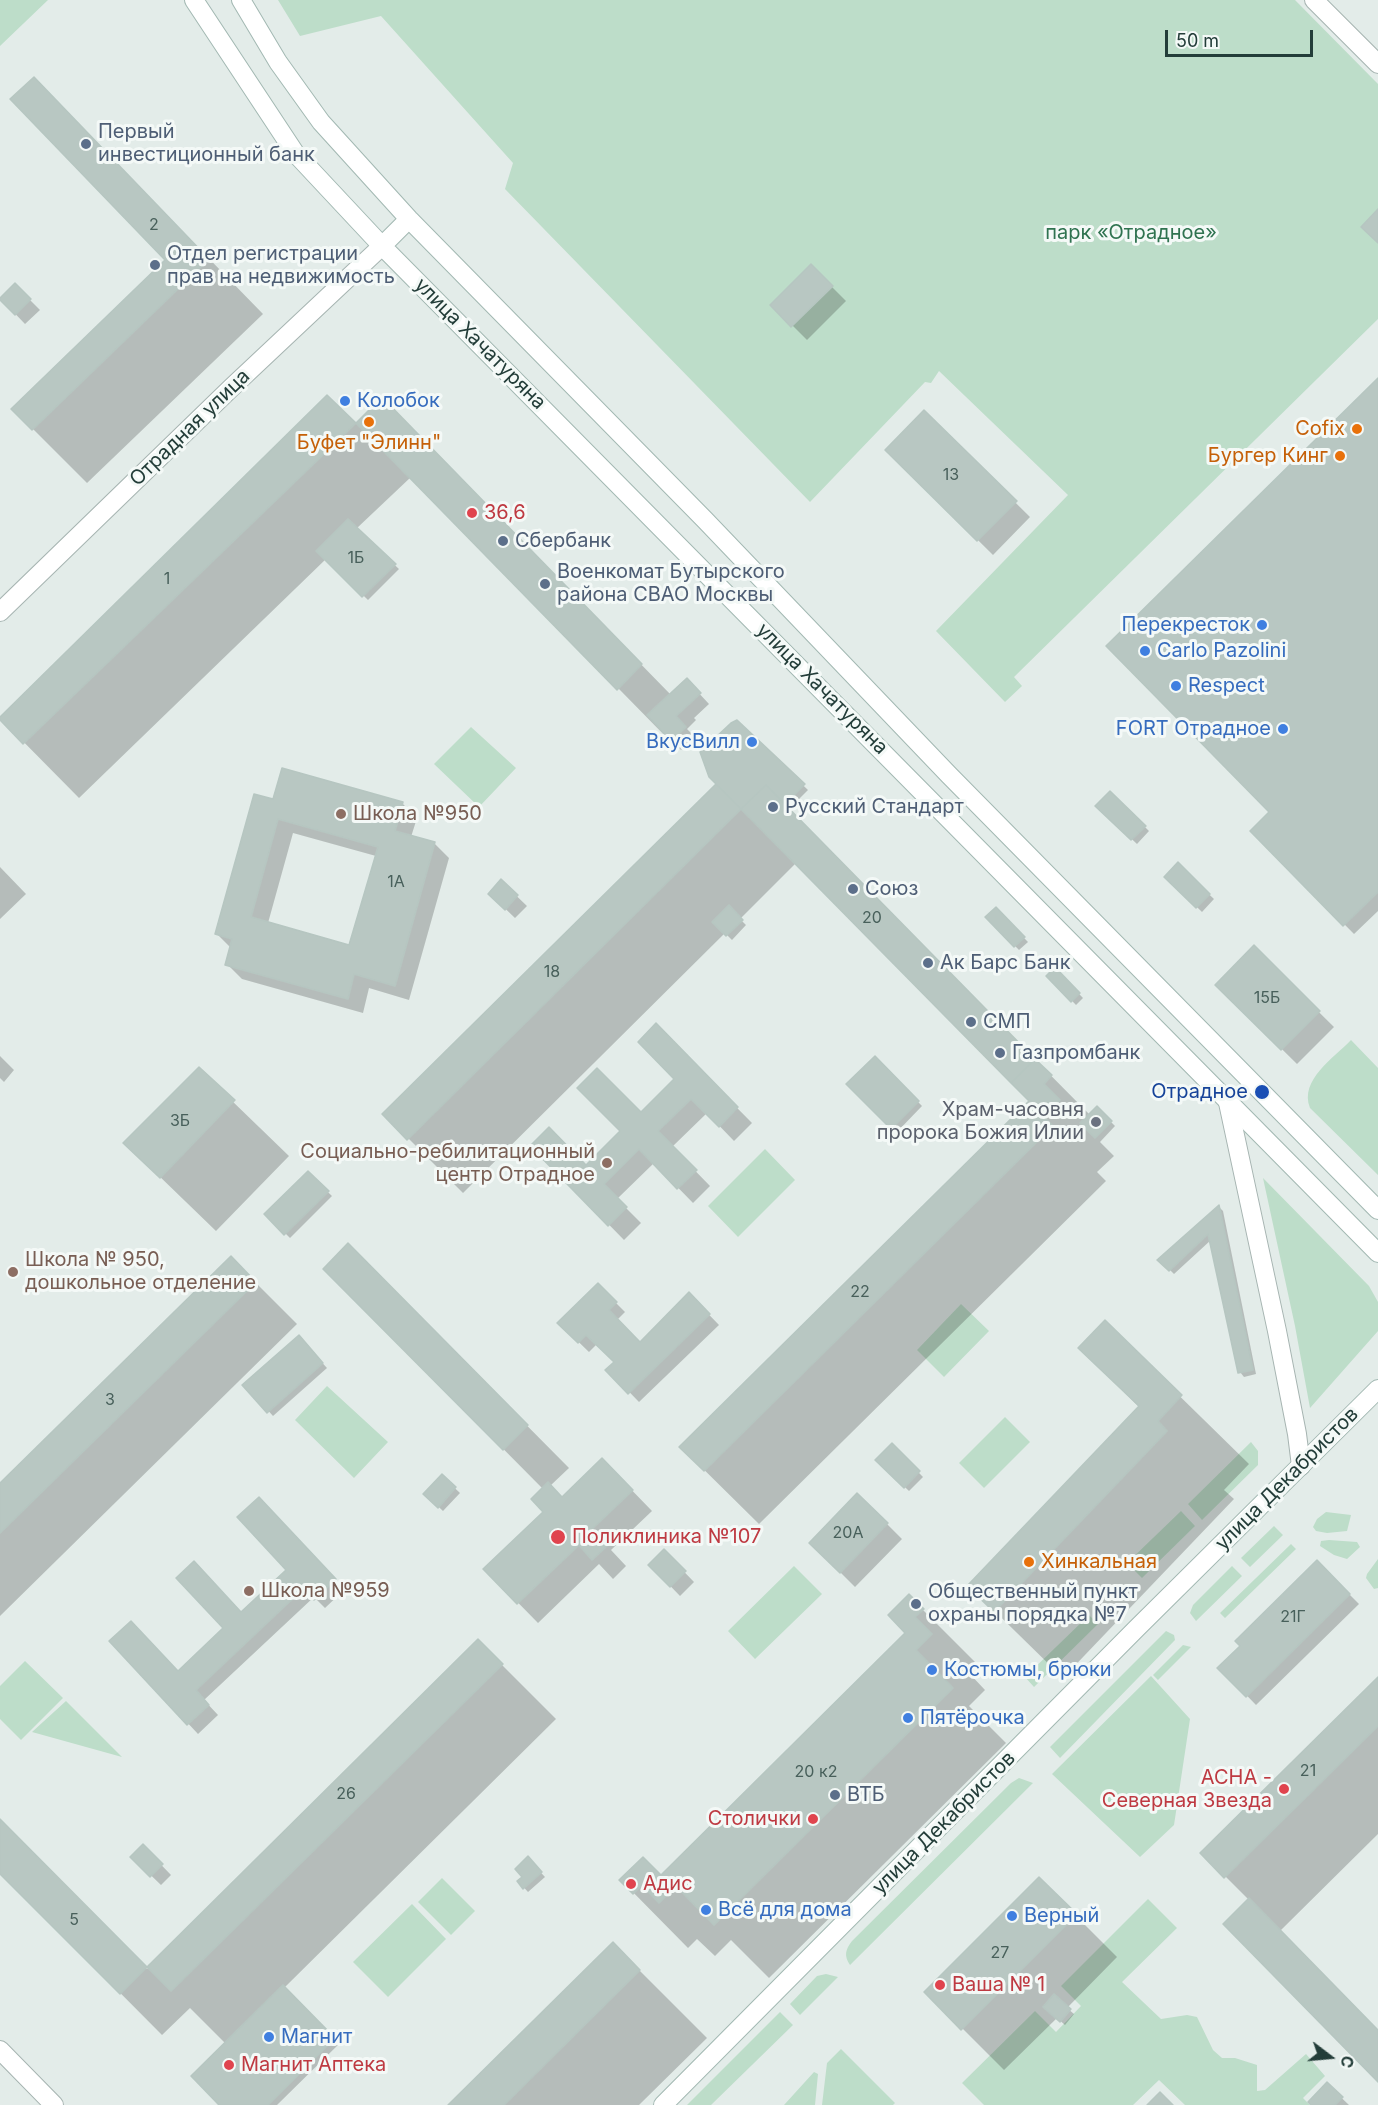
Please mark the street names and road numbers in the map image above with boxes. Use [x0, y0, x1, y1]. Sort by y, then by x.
street label: улица Хачатуряна [409, 273, 551, 415]
street label: Отрадная улица [125, 365, 255, 491]
street label: улица Хачатуряна [751, 618, 893, 760]
street label: улица Декабристов [1211, 1403, 1363, 1555]
street label: улица Декабристов [868, 1747, 1020, 1899]

